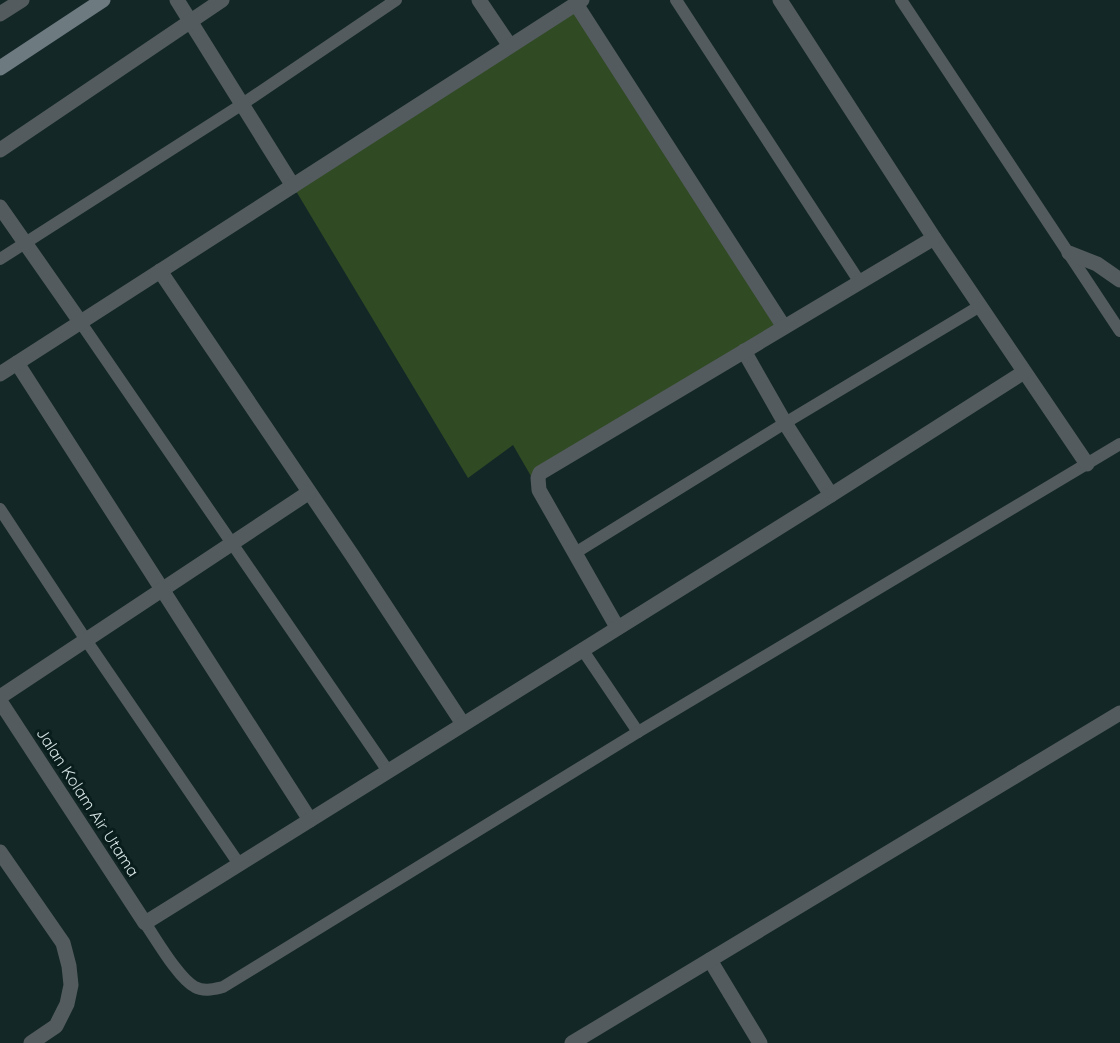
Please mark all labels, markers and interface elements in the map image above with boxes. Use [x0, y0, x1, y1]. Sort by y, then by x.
street label: Jalan Kolam Air Utama [32, 724, 144, 880]

